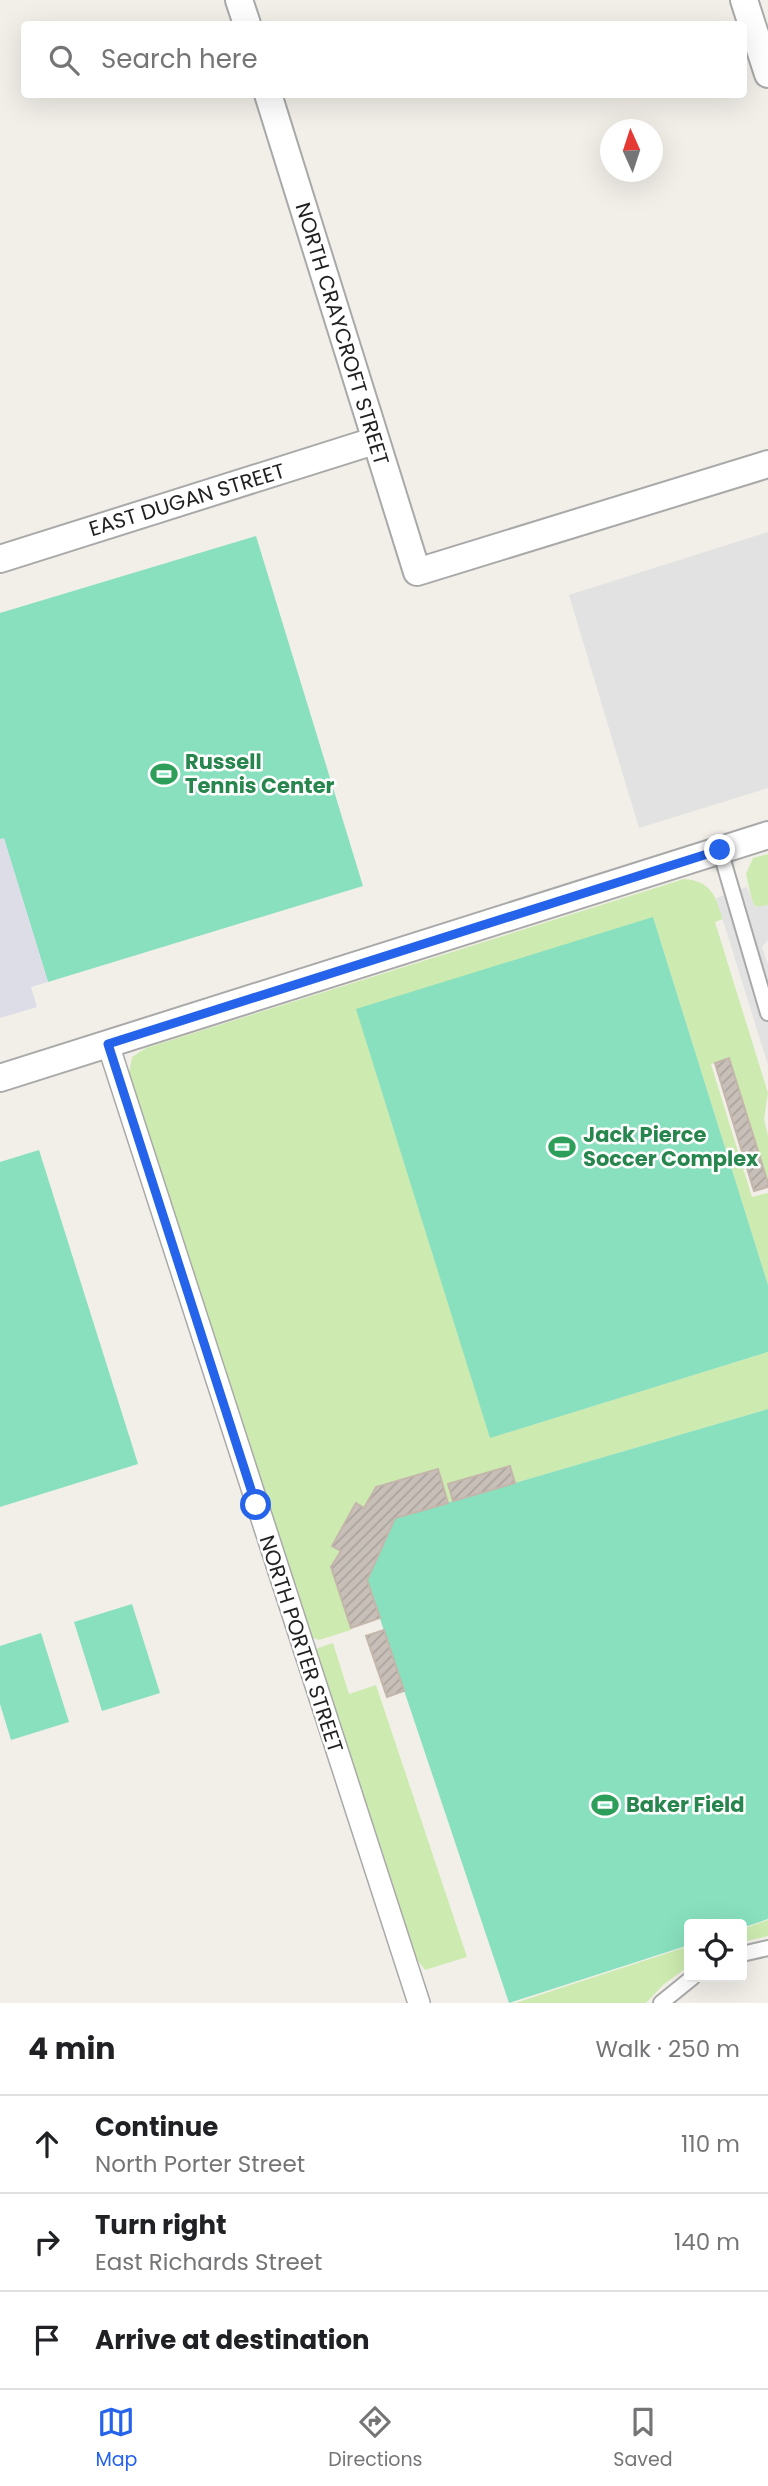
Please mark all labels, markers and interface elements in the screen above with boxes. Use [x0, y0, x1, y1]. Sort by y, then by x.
search box [21, 21, 747, 98]
icon: search [45, 41, 83, 79]
text: Search here [101, 41, 258, 77]
north arrow [600, 119, 663, 182]
street label: NORTH CRAYCROFT STREET [289, 199, 396, 469]
street label: EAST DUGAN STREET [85, 456, 288, 543]
place label: Russell Tennis Center [185, 747, 335, 800]
sports icon: Russell Tennis Center [149, 759, 179, 789]
route end [704, 834, 735, 865]
place label: Jack Pierce Soccer Complex [583, 1120, 759, 1173]
sports icon: Jack Pierce Soccer Complex [547, 1132, 577, 1162]
route start [240, 1489, 271, 1520]
street label: NORTH PORTER STREET [253, 1531, 350, 1756]
sports icon: Baker Field [590, 1790, 620, 1820]
place label: Baker Field [626, 1790, 745, 1819]
map controls [684, 1919, 747, 1982]
button: locate [684, 1919, 747, 1982]
text: 4 min [28, 2027, 116, 2070]
text: Walk · 250 m [595, 2033, 740, 2065]
text: Continue [95, 2109, 218, 2145]
icon: ahead [28, 2125, 66, 2163]
text: 110 m [681, 2128, 740, 2160]
text: North Porter Street [95, 2148, 305, 2180]
text: Turn right [95, 2207, 227, 2243]
icon: right [28, 2223, 66, 2261]
text: 140 m [674, 2226, 740, 2258]
text: East Richards Street [95, 2246, 322, 2278]
icon: arrive [28, 2321, 66, 2359]
text: Arrive at destination [95, 2322, 370, 2358]
tab: Map [95, 2403, 137, 2474]
tab: Directions [328, 2403, 423, 2474]
tab: Saved [613, 2403, 673, 2474]

